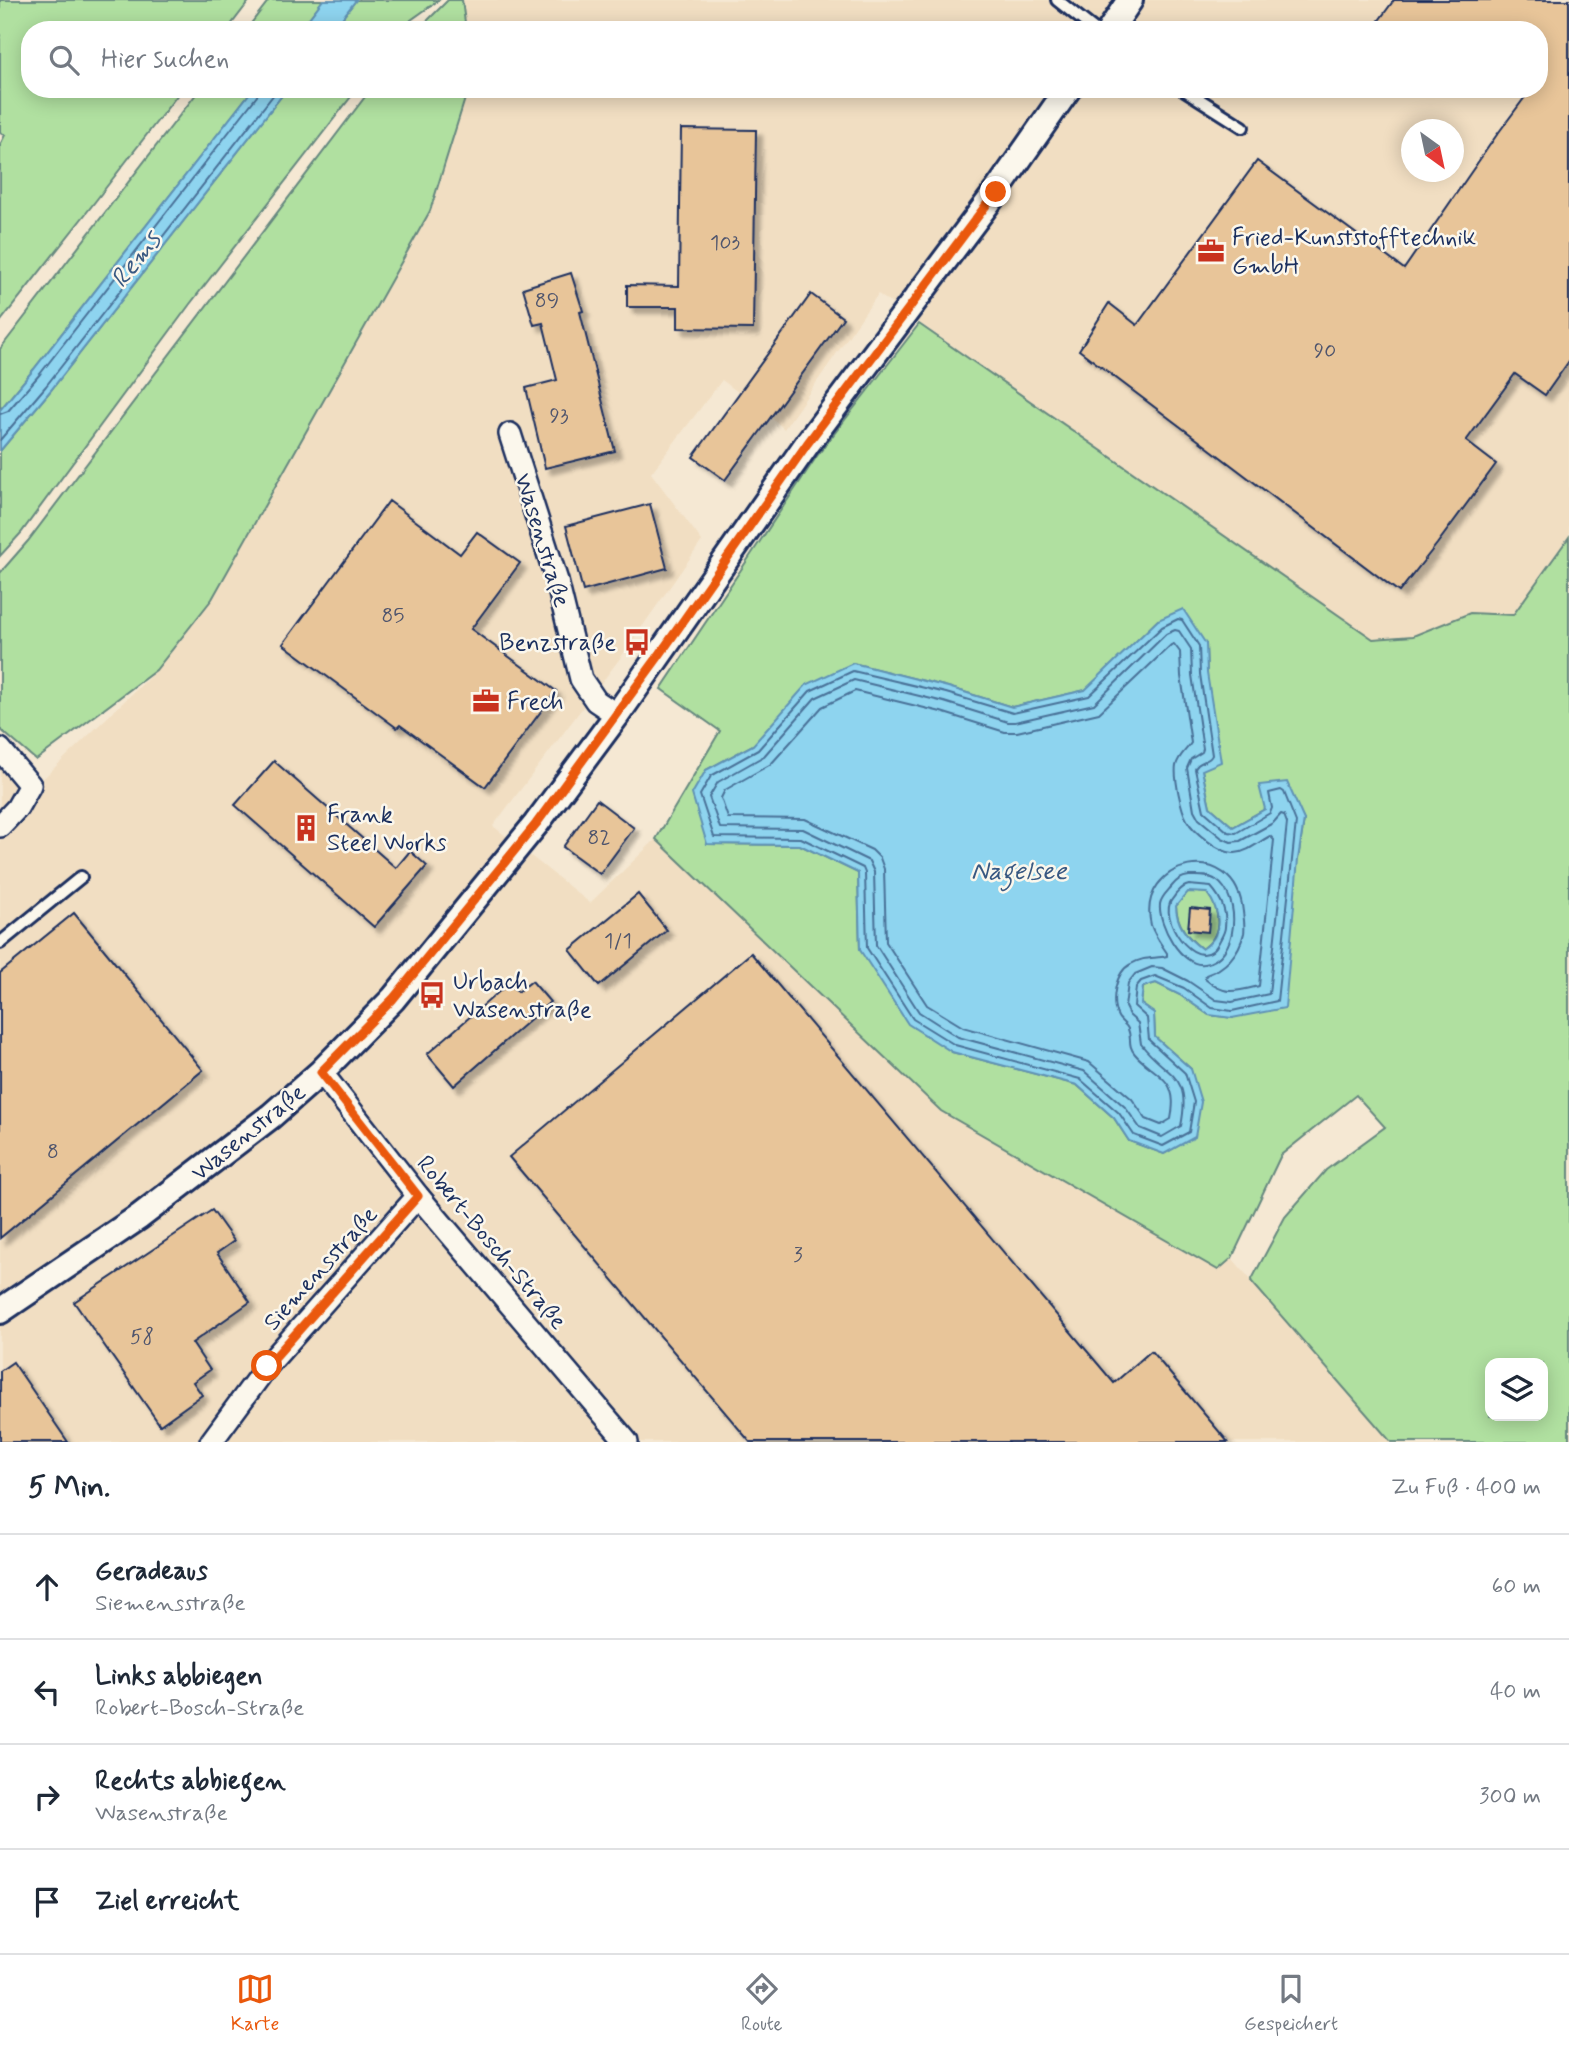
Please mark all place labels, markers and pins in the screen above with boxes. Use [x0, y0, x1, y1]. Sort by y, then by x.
place label: Fried-Kunststofftechnik GmbH [1232, 223, 1476, 282]
office icon: Fried-Kunststofftechnik GmbH [1196, 236, 1226, 266]
bus stop icon: Benzstraße [622, 627, 652, 657]
place label: Benzstraße [499, 628, 616, 659]
office icon: Frech [471, 686, 501, 716]
place label: Frech [507, 687, 564, 718]
place label: Frank Steel Works [327, 800, 447, 859]
building icon: Frank Steel Works [291, 813, 321, 843]
place label: Urbach Wasenstraße [453, 967, 592, 1026]
bus stop icon: Urbach Wasenstraße [417, 980, 447, 1010]

